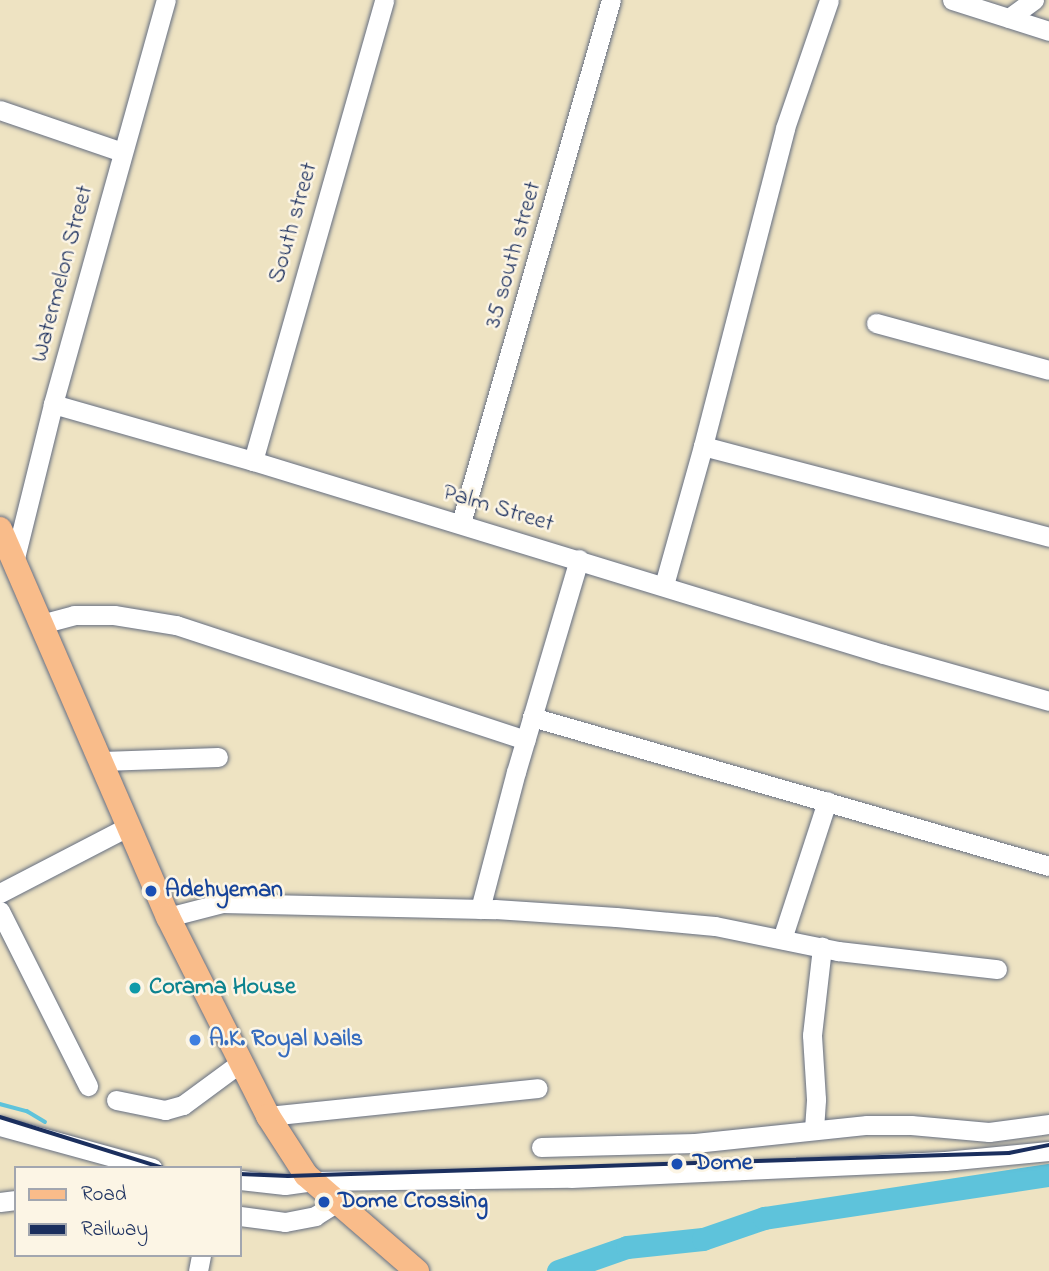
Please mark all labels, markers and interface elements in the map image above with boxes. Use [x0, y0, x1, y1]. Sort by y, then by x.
street label: South street [263, 159, 325, 287]
street label: 35 south street [479, 179, 549, 331]
street label: Watermelon Street [26, 182, 100, 366]
street label: Palm Street [439, 478, 557, 540]
place label: Adehyeman [165, 877, 283, 905]
marker: Adehyeman [143, 883, 159, 899]
place label: Corama House [149, 974, 296, 1002]
marker: Corama House [127, 980, 143, 996]
place label: A.K. Royal Nails [209, 1026, 363, 1054]
marker: A.K. Royal Nails [187, 1032, 203, 1048]
place label: Dome [693, 1150, 752, 1178]
marker: Dome [667, 1154, 687, 1174]
legend [14, 1166, 242, 1257]
text: Road [81, 1180, 127, 1210]
place label: Dome Crossing [338, 1188, 488, 1216]
marker: Dome Crossing [316, 1194, 332, 1210]
text: Railway [81, 1215, 148, 1245]

